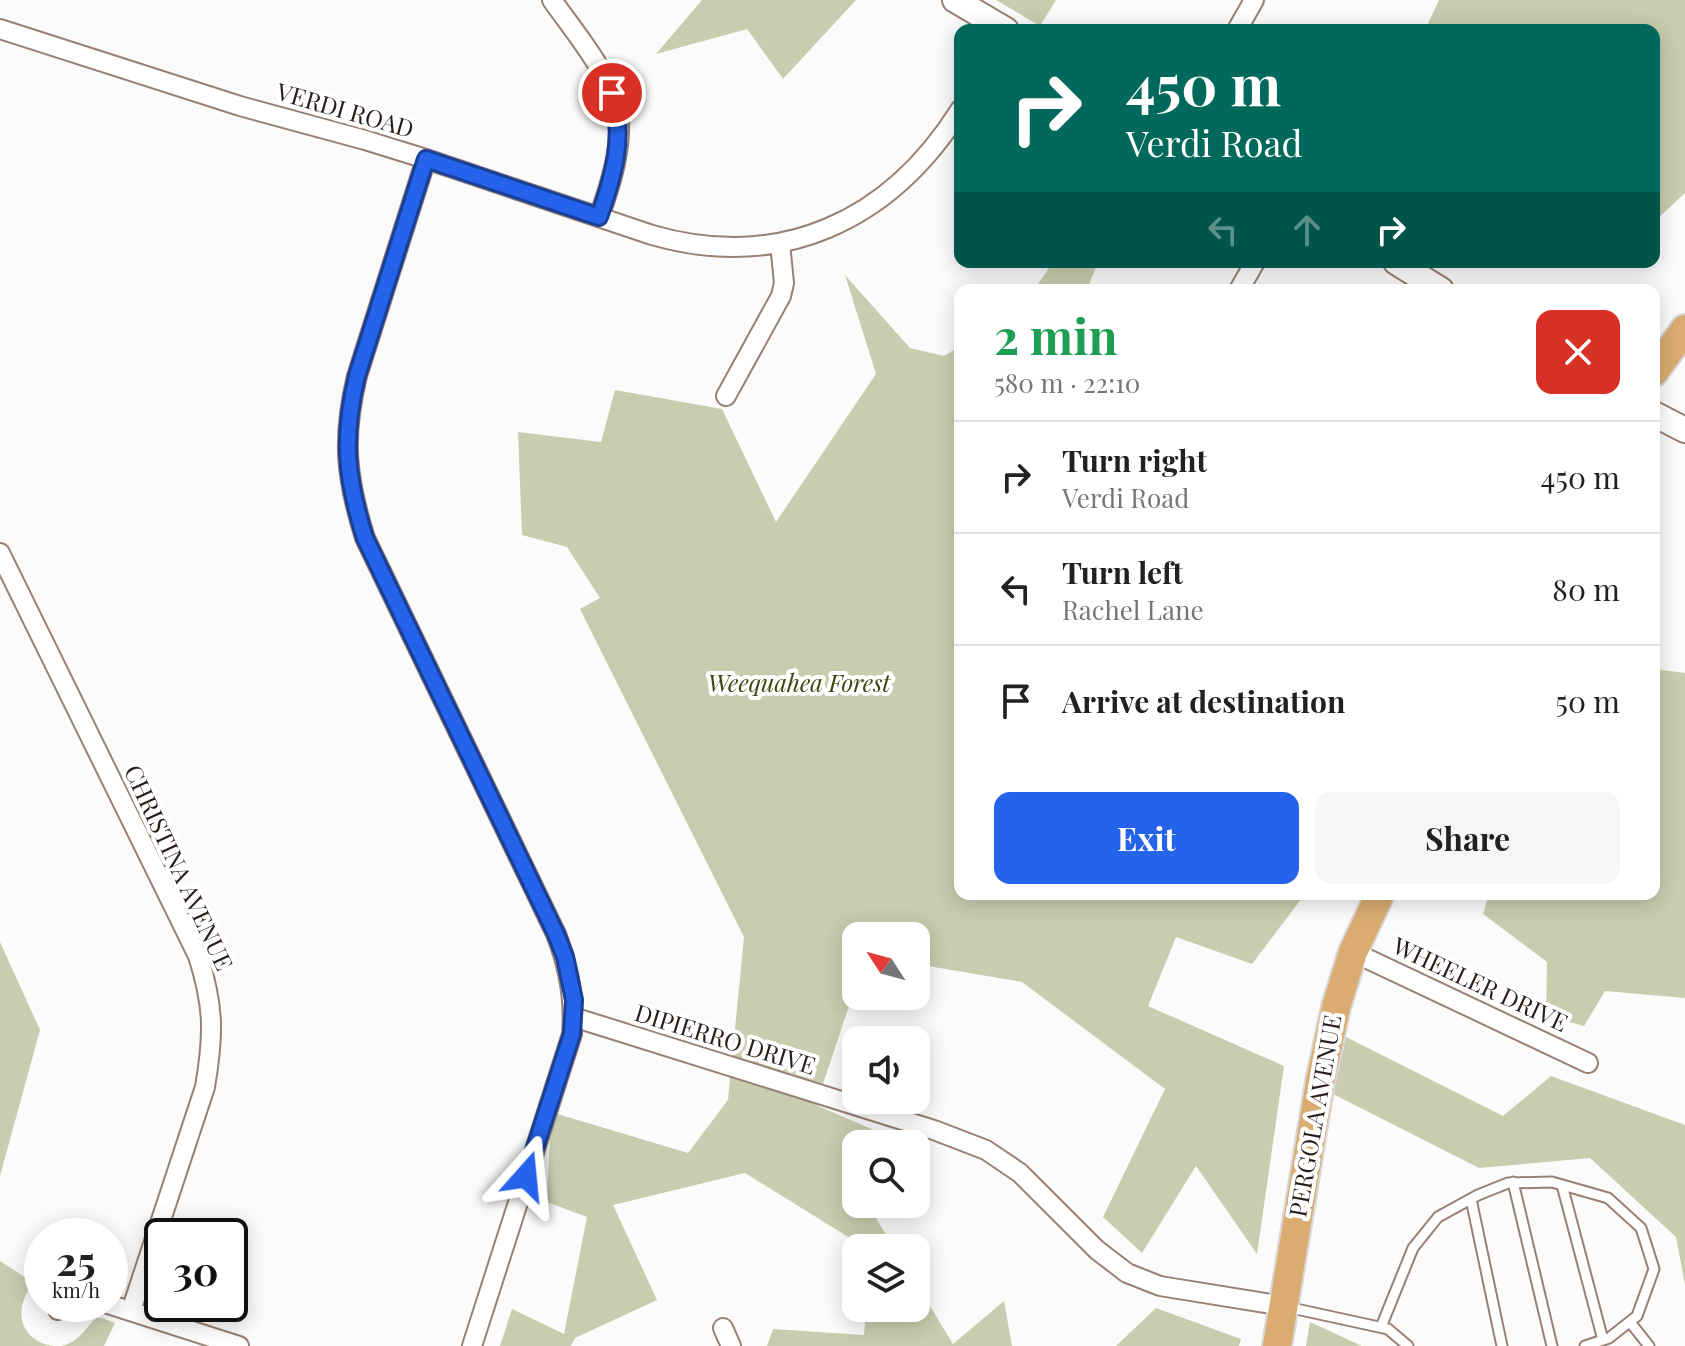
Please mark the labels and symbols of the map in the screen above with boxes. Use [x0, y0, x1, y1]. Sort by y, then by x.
pin [578, 59, 646, 127]
street label: VERDI ROAD [272, 74, 418, 144]
park label: Weequahea Forest [708, 666, 891, 698]
street label: CHRISTINA AVENUE [118, 759, 241, 975]
north arrow [842, 922, 930, 1010]
street label: WHEELER DRIVE [1387, 928, 1574, 1038]
street label: DIPIERRO DRIVE [631, 995, 820, 1081]
street label: PERGOLA AVENUE [1281, 1012, 1348, 1219]
position arrow [484, 1134, 568, 1218]
speed limit sign: 30 [144, 1218, 248, 1322]

